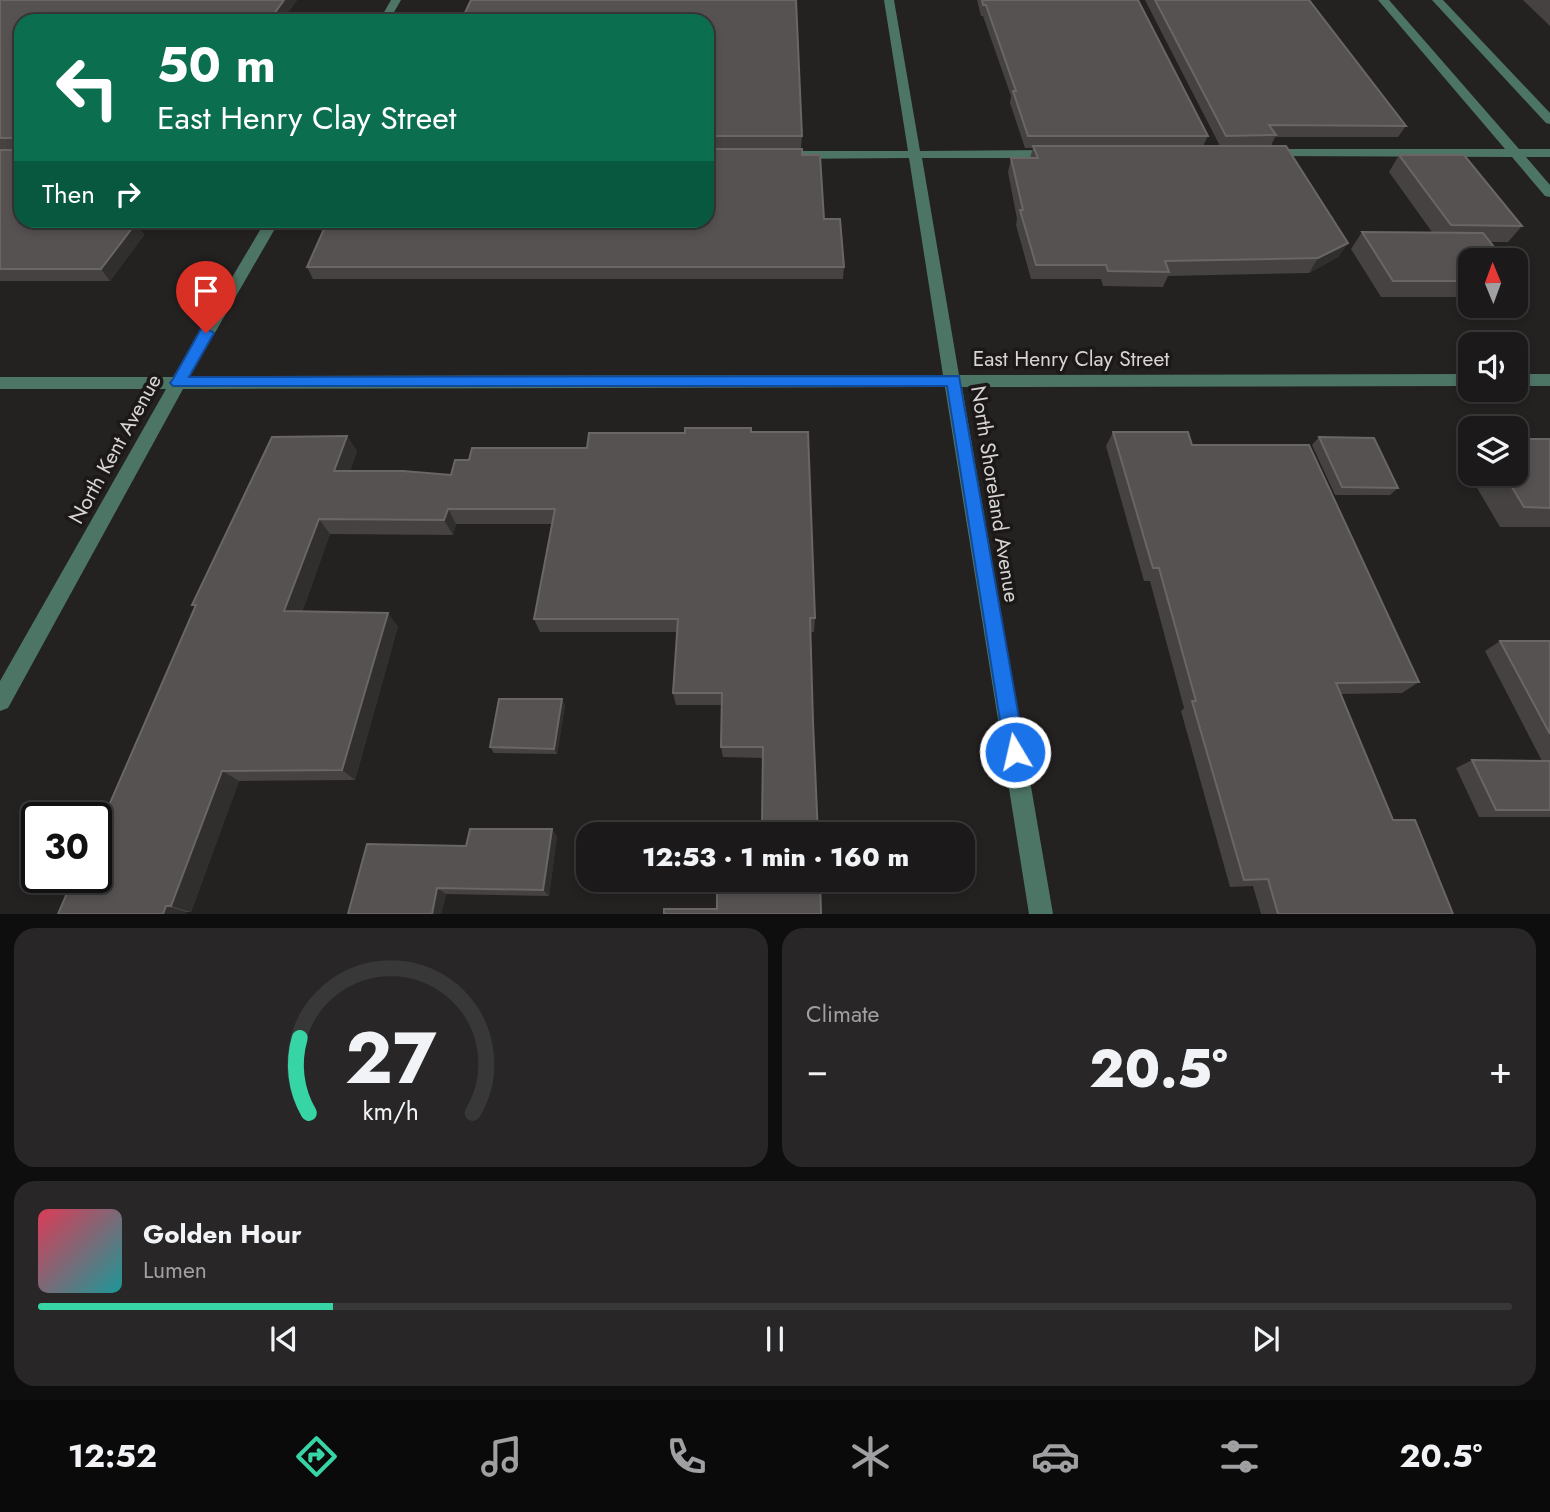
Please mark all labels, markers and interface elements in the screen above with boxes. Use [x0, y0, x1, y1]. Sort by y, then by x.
text: 50 m [157, 30, 276, 100]
icon: left [42, 42, 133, 133]
text: East Henry Clay Street [157, 95, 457, 141]
text: Then [42, 175, 95, 213]
icon: right [109, 175, 147, 213]
north arrow [1458, 248, 1528, 318]
map controls [1458, 248, 1528, 486]
pin [176, 261, 236, 333]
icon: arrive [187, 272, 225, 310]
button: sound [1458, 332, 1528, 402]
street label: East Henry Clay Street [973, 344, 1169, 374]
street label: North Kent Avenue [61, 368, 169, 529]
street label: North Shoreland Avenue [963, 384, 1027, 605]
button: layers [1458, 416, 1528, 486]
position arrow [978, 715, 1052, 789]
speed limit sign: 30 [21, 802, 112, 893]
text: 12:53 · 1 min · 160 m [642, 838, 909, 876]
text: Climate [806, 997, 879, 1031]
text: 27 [345, 1006, 437, 1111]
text: 20.5° [1089, 1031, 1228, 1107]
text: − [806, 1042, 828, 1097]
text: + [1489, 1042, 1512, 1097]
text: km/h [363, 1093, 419, 1129]
text: Golden Hour [143, 1215, 302, 1253]
text: Lumen [143, 1253, 207, 1287]
icon: previous [265, 1320, 303, 1358]
icon: pause [756, 1320, 794, 1358]
icon: next [1247, 1320, 1285, 1358]
icon: directions [292, 1432, 341, 1481]
icon: music [477, 1432, 526, 1481]
icon: phone [662, 1432, 711, 1481]
icon: climate [846, 1432, 895, 1481]
icon: car [1031, 1432, 1080, 1481]
icon: filters [1215, 1432, 1264, 1481]
text: 12:52 [68, 1433, 157, 1479]
text: 20.5° [1400, 1433, 1482, 1479]

